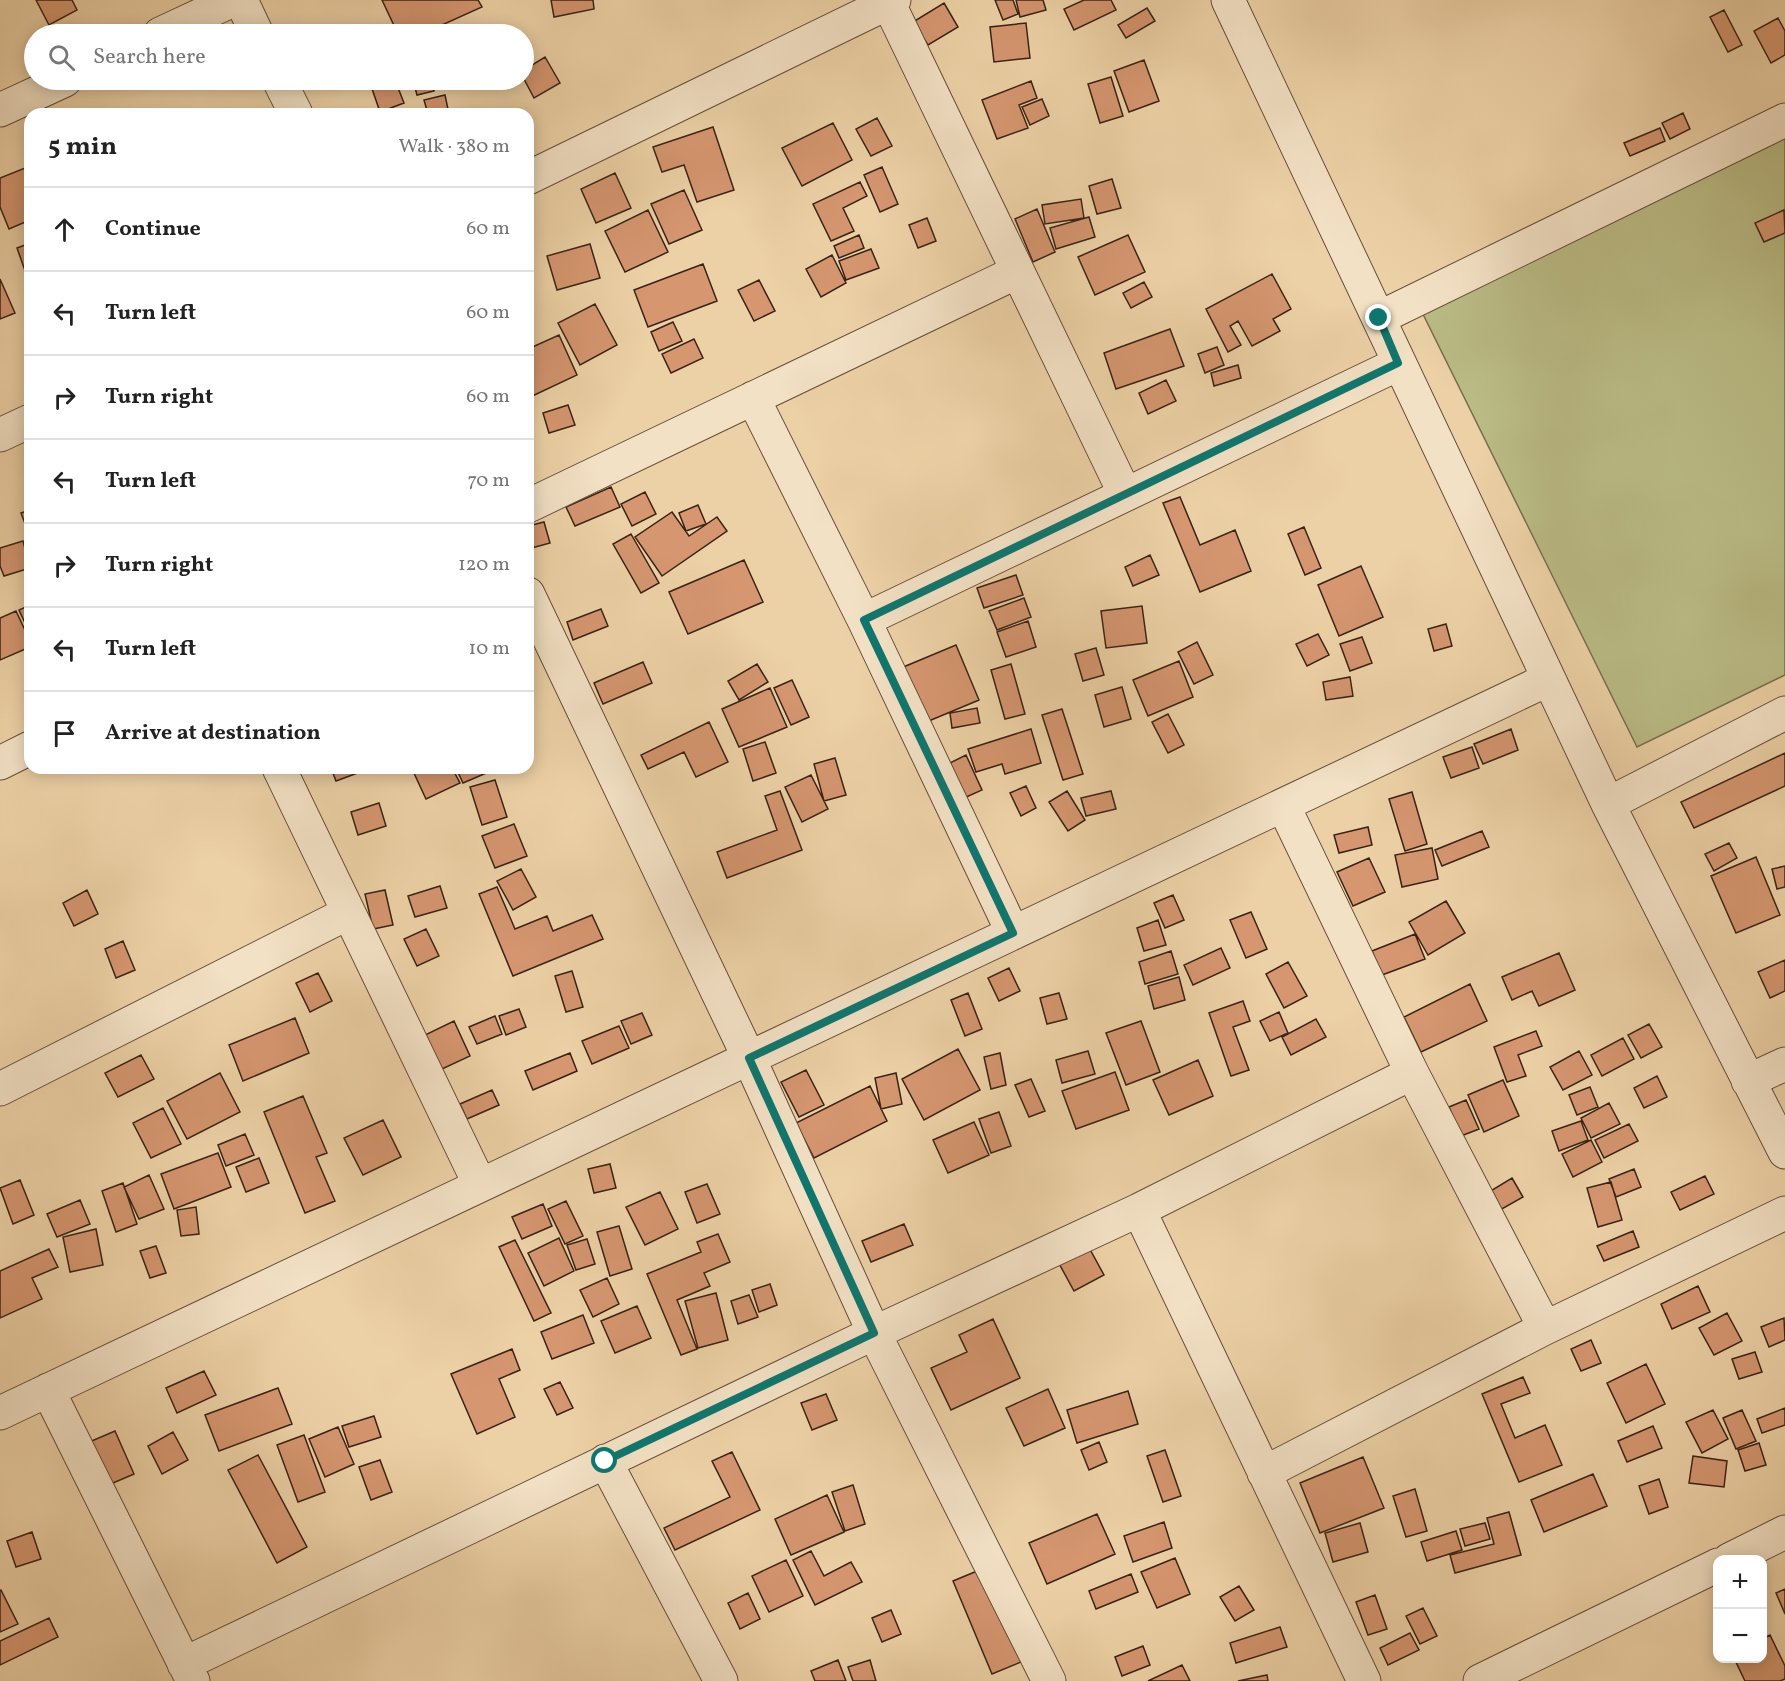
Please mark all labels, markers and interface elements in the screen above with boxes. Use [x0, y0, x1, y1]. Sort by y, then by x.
search box [24, 24, 534, 90]
icon: search [45, 41, 78, 74]
text: Search here [93, 42, 206, 73]
text: 5 min [48, 129, 117, 165]
text: Walk · 380 m [398, 133, 510, 161]
icon: ahead [48, 213, 81, 246]
text: Continue [105, 214, 201, 245]
text: 60 m [466, 215, 510, 243]
icon: left [48, 297, 81, 330]
text: Turn left [105, 298, 196, 329]
text: 60 m [466, 299, 510, 327]
route end [1365, 304, 1391, 330]
icon: right [48, 381, 81, 414]
text: Turn right [105, 382, 213, 413]
text: 60 m [466, 383, 510, 411]
icon: left [48, 465, 81, 498]
text: Turn left [105, 466, 196, 497]
text: 70 m [467, 467, 510, 495]
icon: right [48, 549, 81, 582]
text: Turn right [105, 550, 213, 581]
text: 120 m [458, 551, 510, 579]
icon: left [48, 633, 81, 666]
text: Turn left [105, 634, 196, 665]
text: 10 m [469, 635, 510, 663]
icon: arrive [48, 717, 81, 750]
text: Arrive at destination [105, 718, 321, 749]
route start [591, 1447, 617, 1473]
map controls [1713, 1555, 1767, 1663]
button: + [1713, 1555, 1767, 1609]
button: − [1713, 1609, 1767, 1663]

